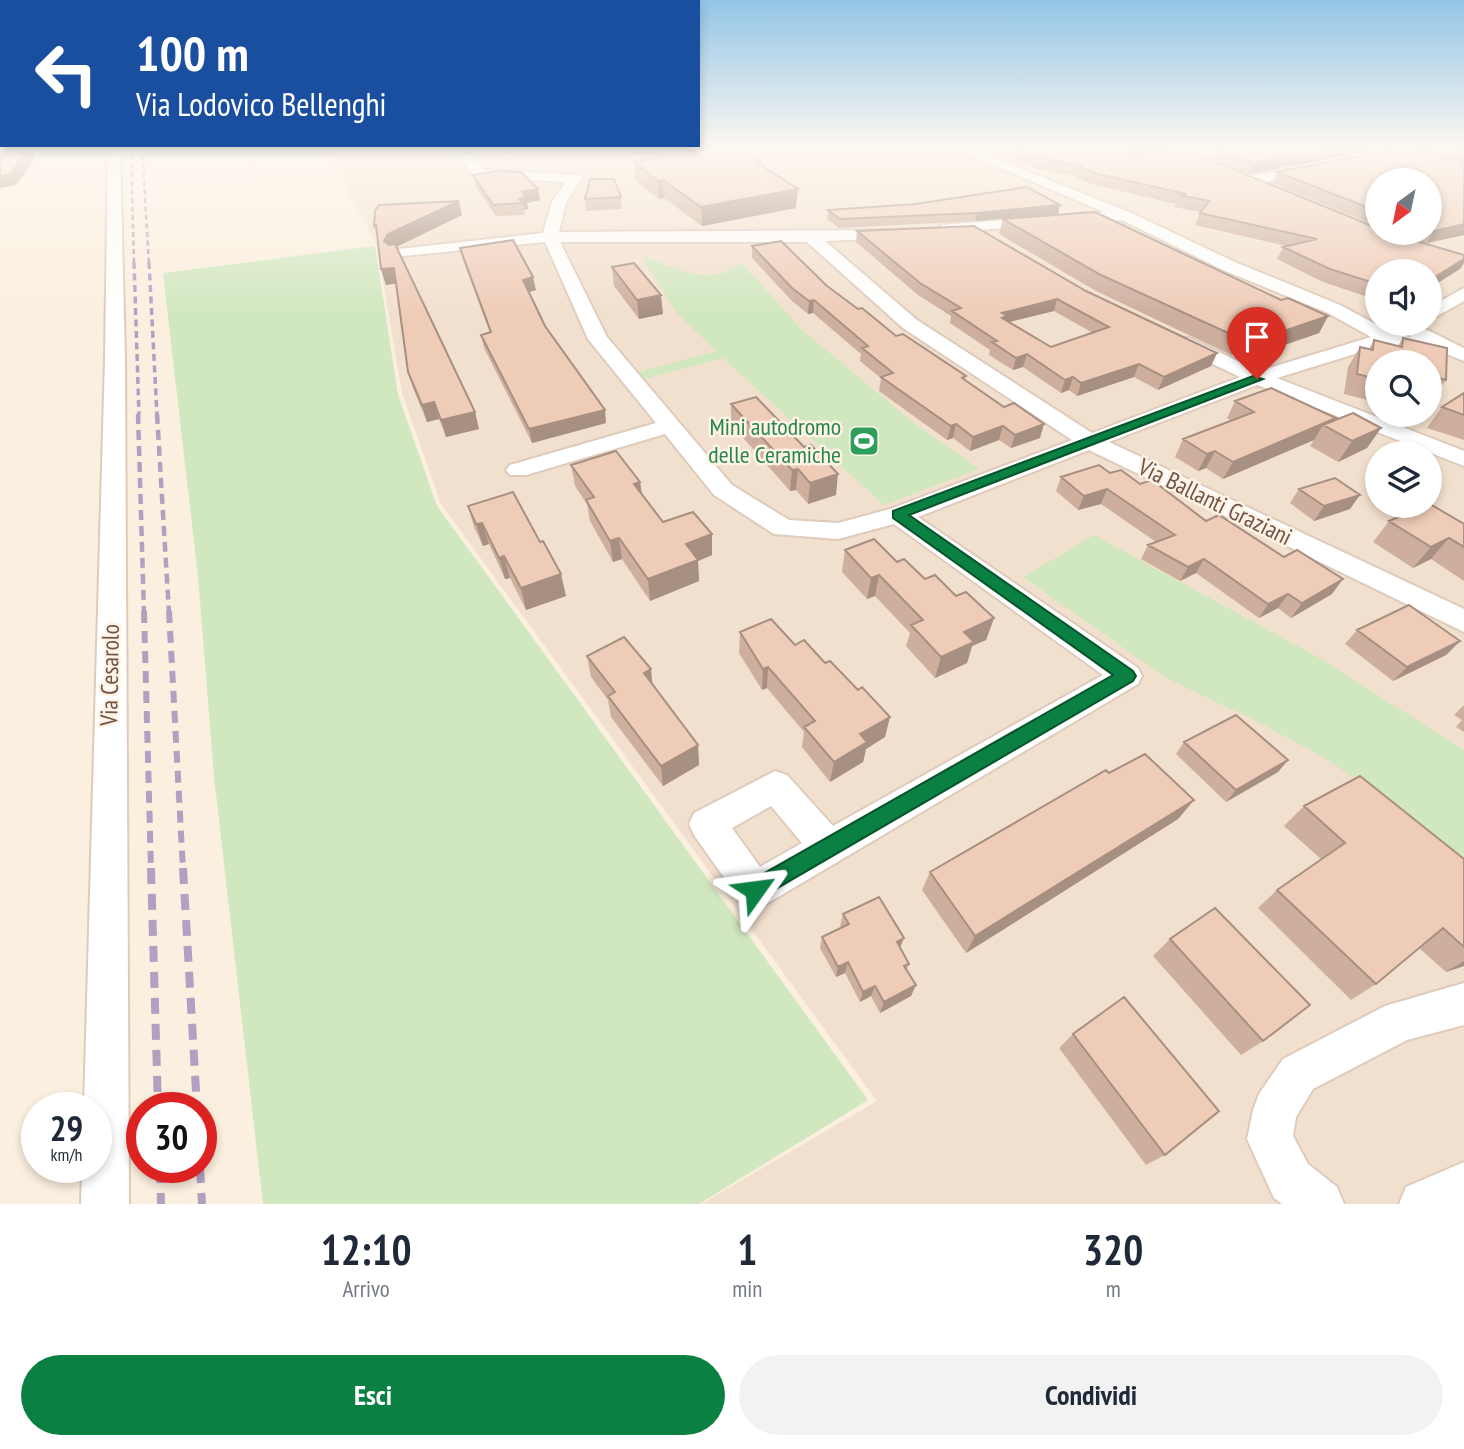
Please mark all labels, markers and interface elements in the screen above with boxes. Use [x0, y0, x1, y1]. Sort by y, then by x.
text: 100 m [136, 21, 249, 85]
icon: left [21, 28, 112, 119]
text: Via Lodovico Bellenghi [136, 83, 387, 125]
north arrow [1365, 168, 1442, 245]
map controls [1365, 168, 1442, 518]
button: sound [1365, 259, 1442, 336]
pin [1227, 307, 1287, 379]
icon: arrive [1238, 318, 1276, 356]
button: search [1365, 350, 1442, 427]
place label: Mini autodromo delle Ceramiche [708, 411, 841, 470]
sports icon: Mini autodromo delle Ceramiche [847, 424, 881, 458]
button: layers [1365, 441, 1442, 518]
street label: Via Ballanti Graziani [1132, 451, 1297, 552]
street label: Via Cesarolo [93, 624, 126, 727]
position arrow [718, 853, 792, 927]
speed limit sign: 30 [126, 1092, 217, 1183]
text: 29 [50, 1105, 83, 1151]
text: km/h [51, 1143, 82, 1166]
text: 12:10 [321, 1222, 412, 1277]
text: 1 [737, 1222, 757, 1277]
text: 320 [1083, 1222, 1143, 1277]
text: Arrivo [342, 1274, 390, 1303]
text: min [732, 1274, 762, 1303]
text: m [1106, 1274, 1121, 1303]
button: Esci [21, 1355, 725, 1435]
button: Condividi [739, 1355, 1443, 1435]

